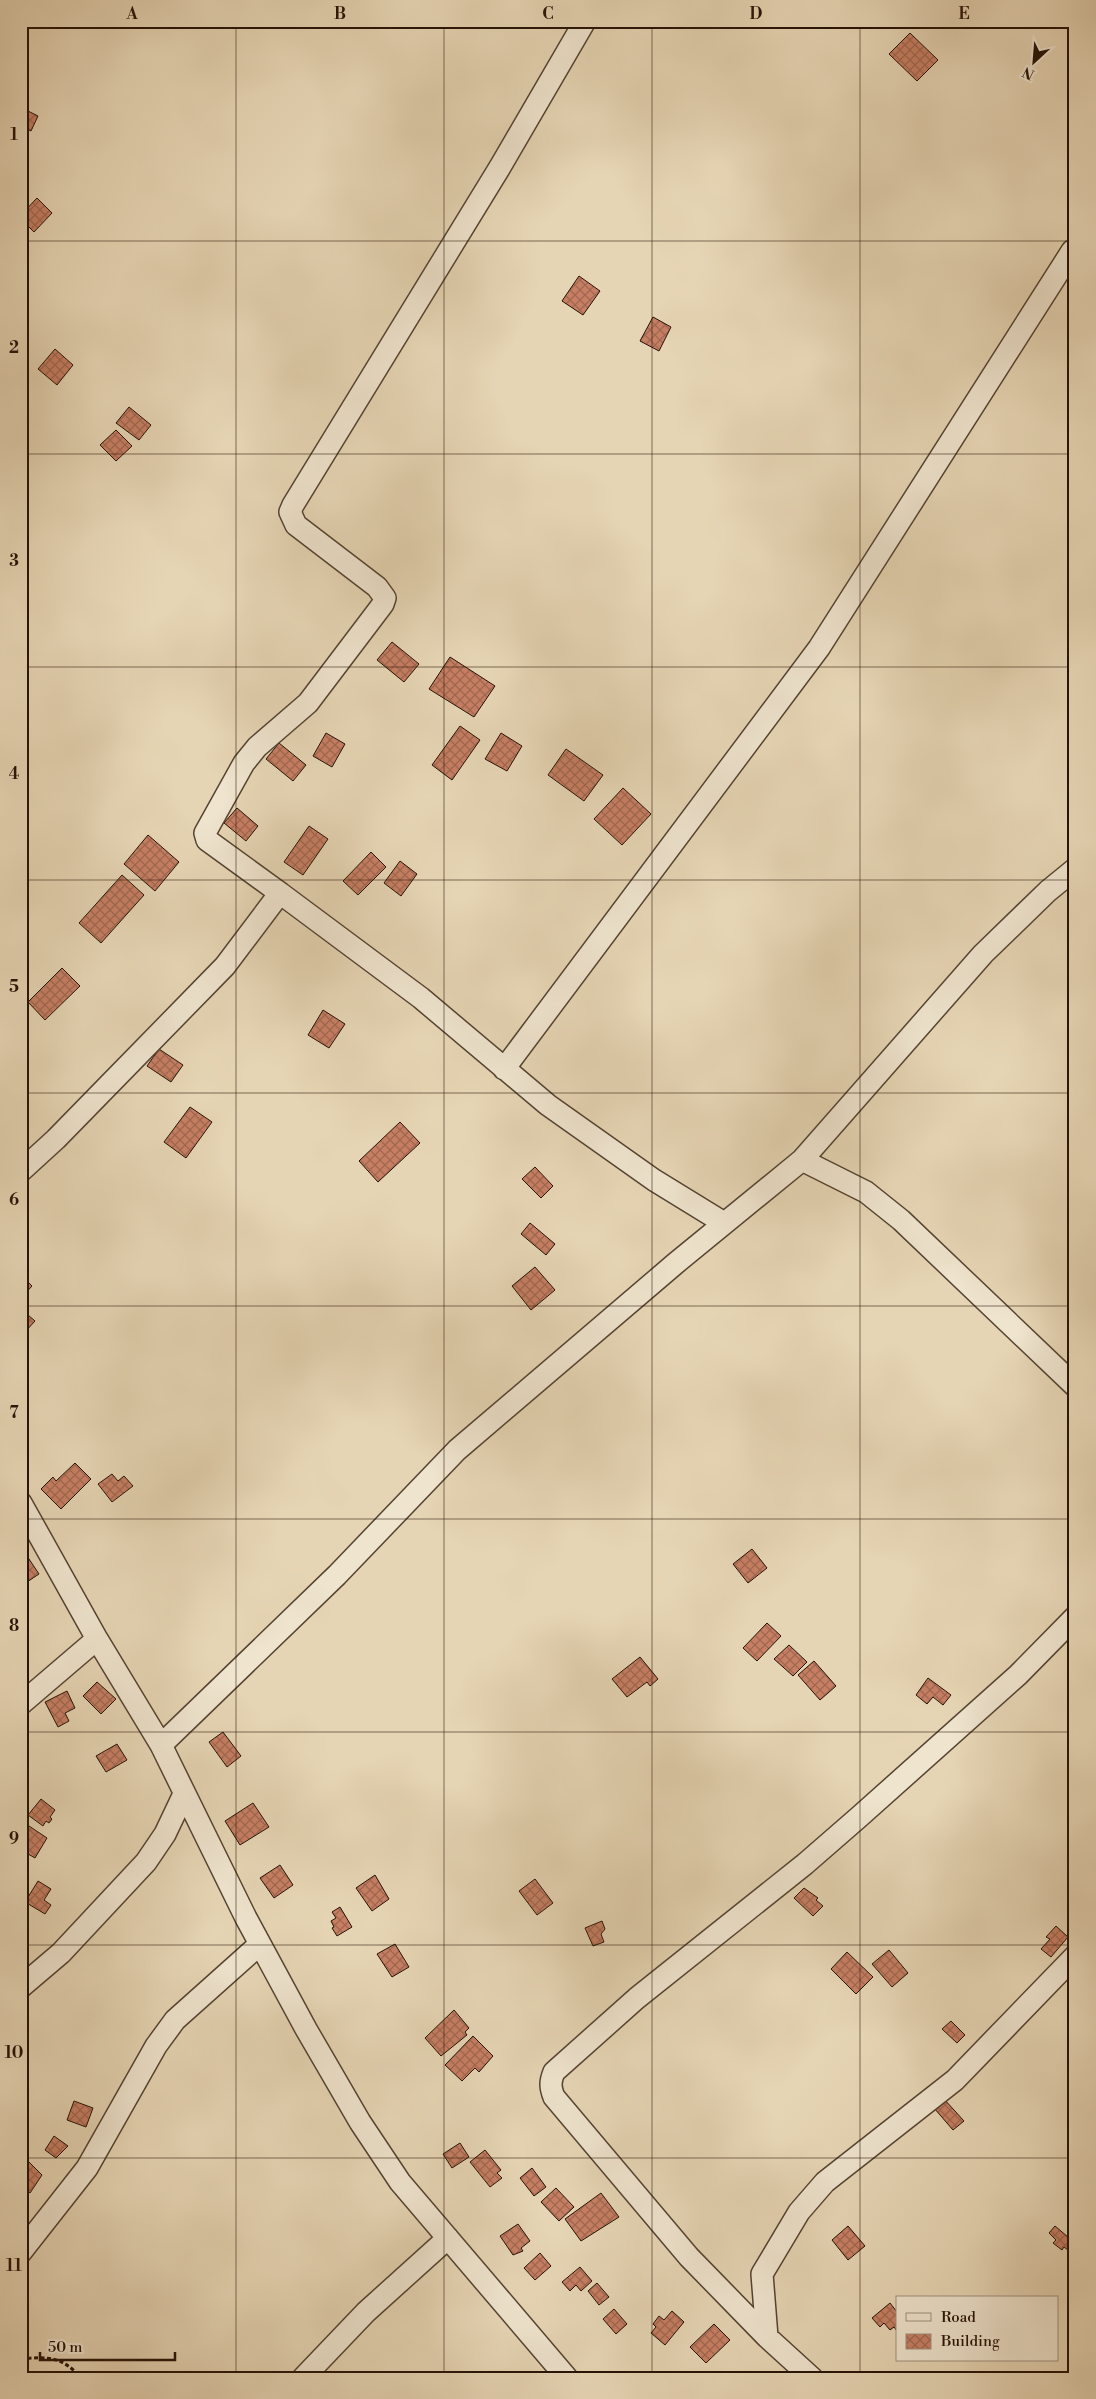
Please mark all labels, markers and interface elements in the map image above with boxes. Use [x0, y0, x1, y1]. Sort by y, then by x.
text: A [125, 4, 138, 24]
text: B [334, 4, 346, 24]
text: C [542, 4, 554, 24]
text: D [750, 4, 763, 24]
text: E [958, 4, 970, 24]
north arrow [1008, 38, 1058, 88]
text: N [1020, 62, 1038, 83]
text: 1 [10, 125, 18, 145]
text: 2 [9, 338, 19, 358]
text: 3 [9, 551, 19, 571]
text: 4 [9, 764, 20, 784]
text: 5 [9, 977, 19, 997]
text: 6 [9, 1190, 19, 1210]
text: 7 [9, 1403, 19, 1423]
text: 8 [9, 1616, 19, 1636]
text: 9 [9, 1829, 19, 1849]
text: 10 [5, 2043, 23, 2063]
text: 11 [6, 2256, 22, 2276]
legend [896, 2296, 1058, 2362]
text: Road [941, 2308, 976, 2327]
scale bar [40, 2329, 175, 2361]
text: Building [940, 2332, 1000, 2351]
text: 50 m [48, 2338, 82, 2357]

